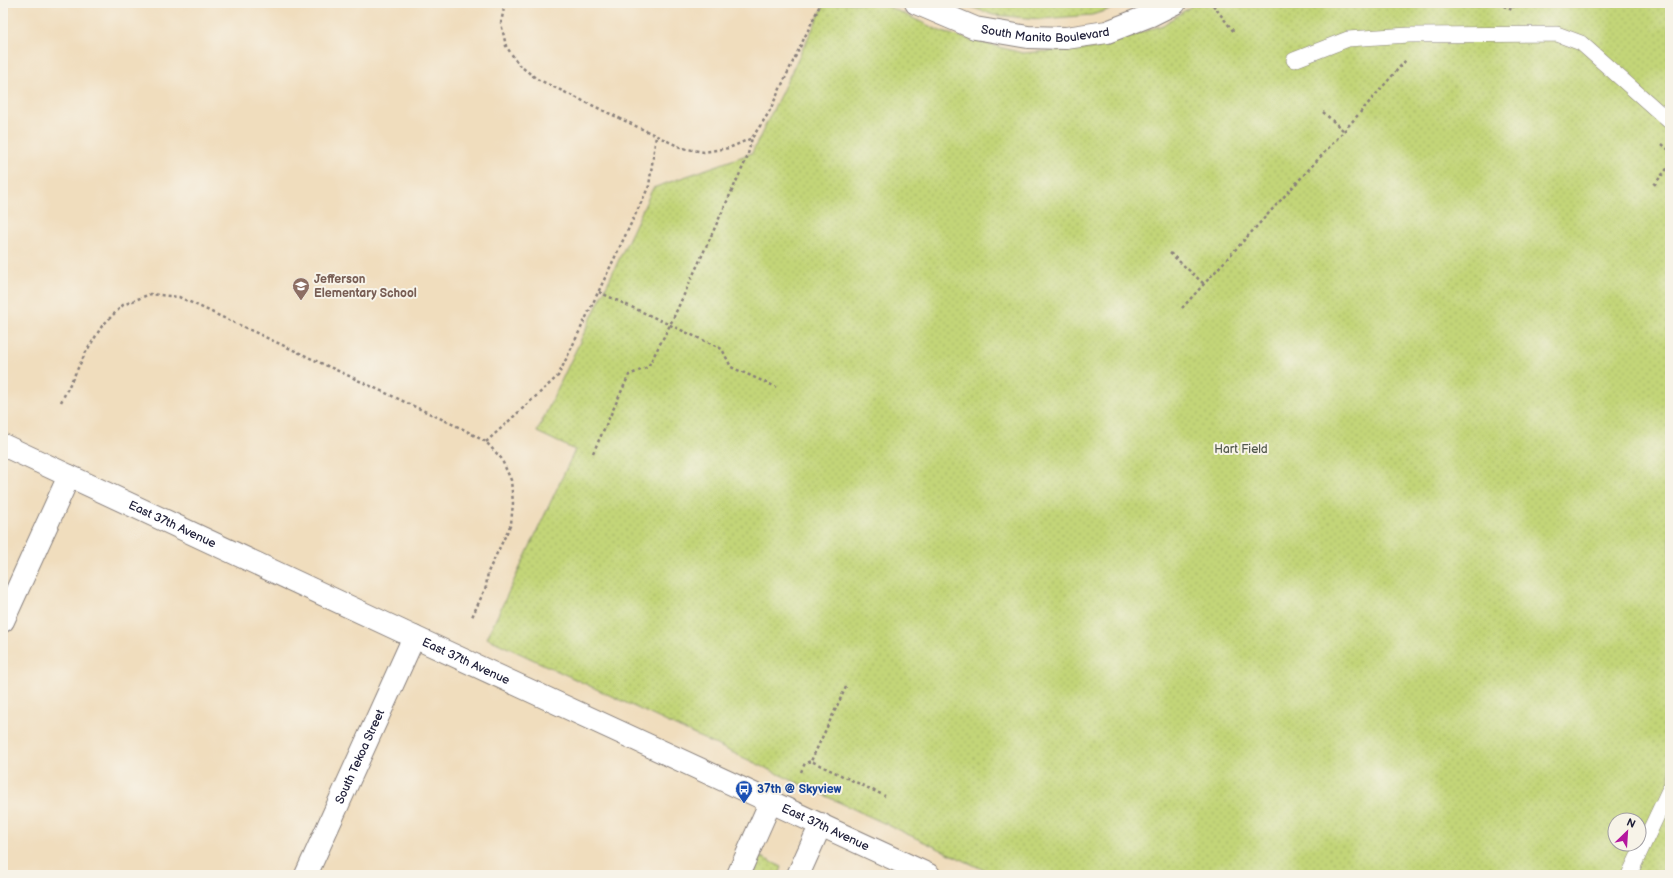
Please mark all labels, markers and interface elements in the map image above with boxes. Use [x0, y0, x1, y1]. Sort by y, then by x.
street label: South Manito Boulevard [980, 22, 1110, 46]
place label: Jefferson Elementary School [314, 272, 417, 301]
school or university icon: Jefferson Elementary School [291, 276, 311, 301]
park label: Hart Field [1214, 442, 1268, 457]
street label: East 37th Avenue [126, 497, 219, 551]
street label: East 37th Avenue [420, 634, 512, 688]
street label: South Tekoa Street [332, 707, 388, 806]
bus stop icon: 37th @ Skyview [734, 779, 754, 804]
place label: 37th @ Skyview [757, 782, 842, 797]
street label: East 37th Avenue [779, 800, 872, 854]
north arrow [1607, 812, 1647, 852]
text: N [1625, 816, 1638, 831]

